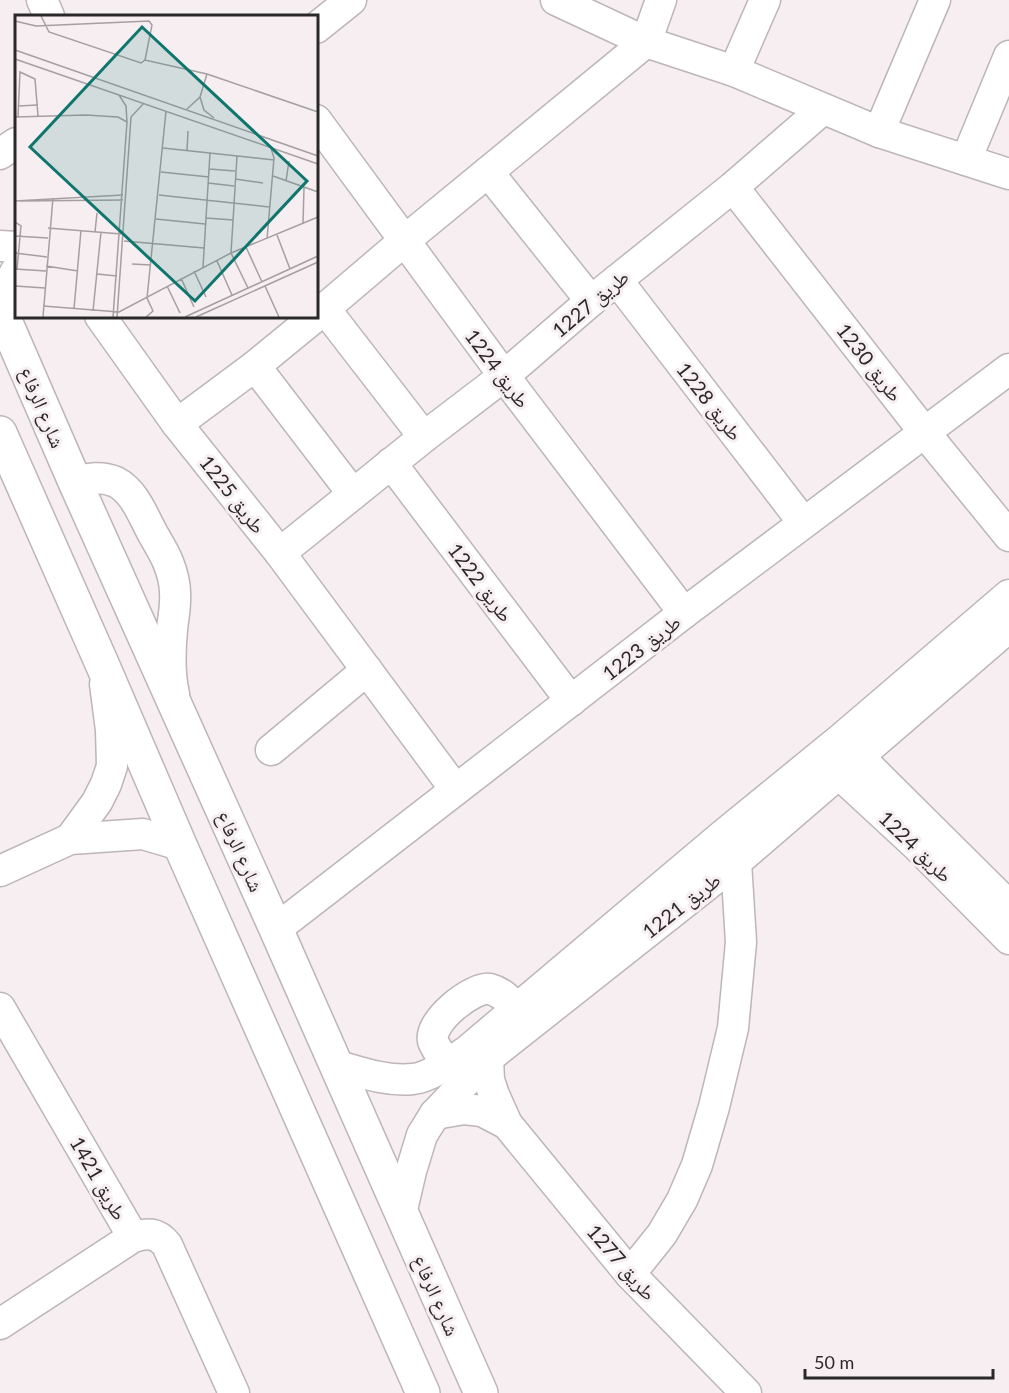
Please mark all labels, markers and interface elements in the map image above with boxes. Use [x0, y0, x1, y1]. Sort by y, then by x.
inset map [15, 15, 318, 318]
street label: طريق 1227 [547, 264, 634, 343]
street label: طريق 1230 [831, 318, 908, 406]
street label: طريق 1224 [460, 324, 535, 413]
street label: طريق 1228 [671, 357, 748, 445]
street label: شارع الرفاع [13, 363, 71, 452]
street label: طريق 1225 [194, 450, 271, 538]
street label: طريق 1222 [443, 538, 518, 627]
street label: طريق 1223 [597, 609, 685, 686]
street label: طريق 1224 [874, 805, 958, 887]
street label: شارع الرفاع [211, 807, 269, 896]
street label: طريق 1221 [637, 867, 725, 944]
street label: طريق 1421 [65, 1132, 133, 1225]
street label: طريق 1277 [582, 1219, 661, 1305]
street label: شارع الرفاع [407, 1251, 465, 1340]
scale bar [805, 1342, 992, 1380]
text: 50 m [814, 1351, 854, 1373]

